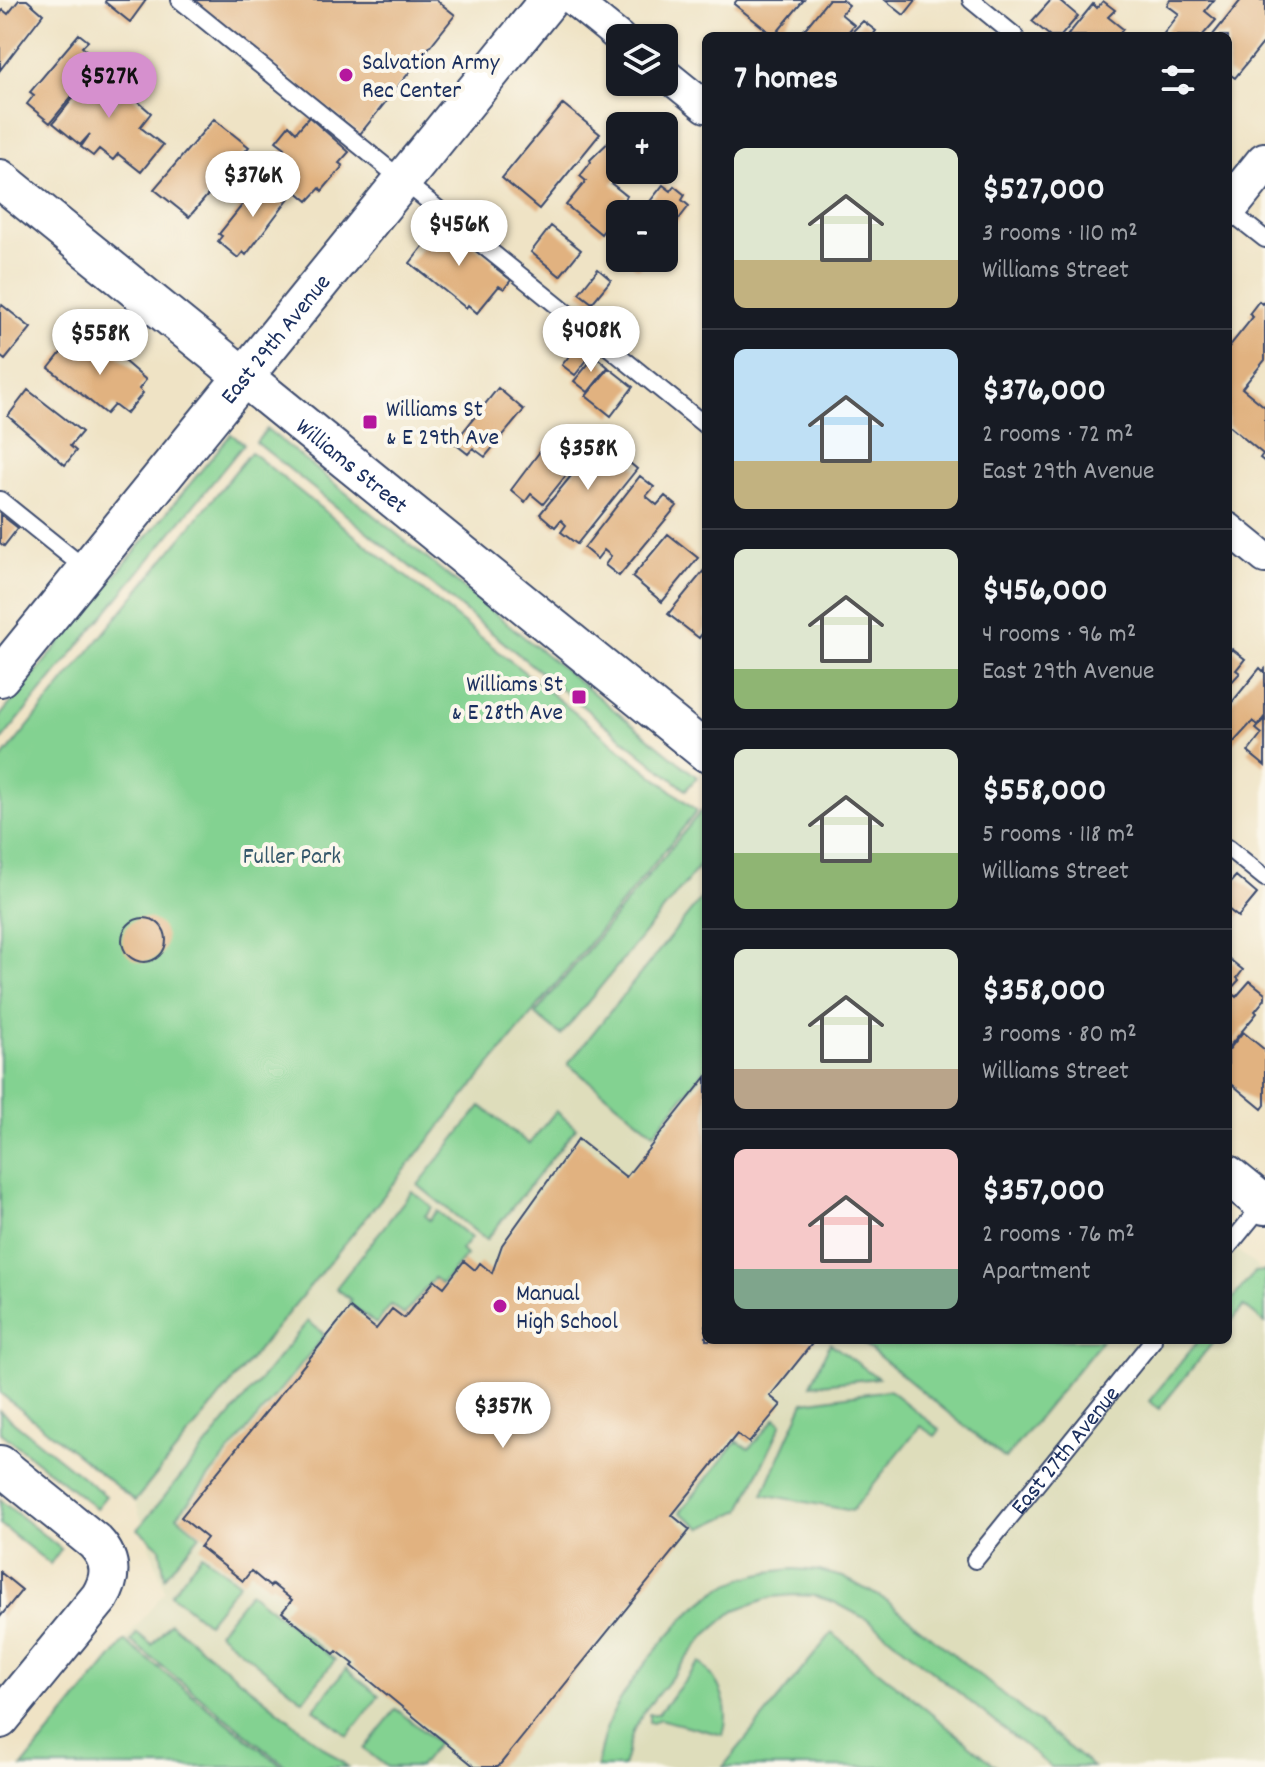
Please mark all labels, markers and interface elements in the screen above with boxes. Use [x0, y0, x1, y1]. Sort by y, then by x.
map controls [606, 24, 678, 272]
button: layers [606, 24, 678, 96]
place label: Salvation Army Rec Center [362, 47, 501, 109]
pin: $527K [53, 52, 165, 120]
text: 7 homes [734, 56, 838, 105]
icon: filters [1156, 58, 1200, 102]
text: $527K [80, 59, 138, 96]
marker: Salvation Army Rec Center [337, 66, 355, 84]
button: + [606, 112, 678, 184]
pin: $376K [197, 151, 309, 219]
text: $376K [223, 158, 283, 195]
text: $527,000 [982, 167, 1105, 216]
icon: home [798, 180, 894, 276]
pin: $456K [403, 200, 515, 268]
button: − [606, 200, 678, 272]
text: $456K [429, 207, 489, 244]
text: 3 rooms · 110 m² [982, 216, 1138, 253]
text: Williams Street [982, 253, 1129, 290]
street label: East 29th Avenue [214, 268, 340, 413]
pin: $408K [535, 306, 647, 374]
pin: $558K [44, 309, 156, 377]
text: $408K [561, 313, 621, 350]
text: $558K [70, 316, 130, 353]
text: $376,000 [982, 368, 1106, 417]
icon: home [798, 381, 894, 477]
place label: Williams St & E 29th Ave [386, 394, 499, 456]
street label: Williams Street [287, 411, 414, 523]
marker: Williams St & E 29th Ave [361, 413, 379, 431]
text: 2 rooms · 72 m² [982, 417, 1133, 454]
pin: $358K [532, 424, 644, 492]
text: $358K [558, 431, 618, 468]
text: East 29th Avenue [982, 454, 1154, 491]
text: $456,000 [982, 568, 1108, 617]
icon: home [798, 581, 894, 677]
text: 4 rooms · 96 m² [982, 617, 1136, 654]
text: East 29th Avenue [982, 654, 1154, 691]
place label: Williams St & E 28th Ave [451, 669, 563, 731]
marker: Williams St & E 28th Ave [570, 688, 588, 706]
text: $558,000 [982, 768, 1106, 817]
icon: home [798, 781, 894, 877]
text: 5 rooms · 118 m² [982, 817, 1135, 854]
park label: Fuller Park [243, 841, 341, 875]
text: Williams Street [982, 854, 1129, 891]
text: $358,000 [982, 968, 1106, 1017]
icon: home [798, 981, 894, 1077]
text: 3 rooms · 80 m² [982, 1017, 1137, 1054]
text: Williams Street [982, 1054, 1129, 1091]
text: $357,000 [982, 1168, 1105, 1217]
icon: home [798, 1181, 894, 1277]
text: 2 rooms · 76 m² [982, 1217, 1135, 1254]
text: Apartment [982, 1254, 1091, 1291]
place label: Manual High School [516, 1278, 618, 1340]
marker: Manual High School [491, 1297, 509, 1315]
street label: East 27th Avenue [1004, 1380, 1129, 1523]
pin: $357K [447, 1382, 559, 1450]
text: $357K [474, 1389, 532, 1426]

